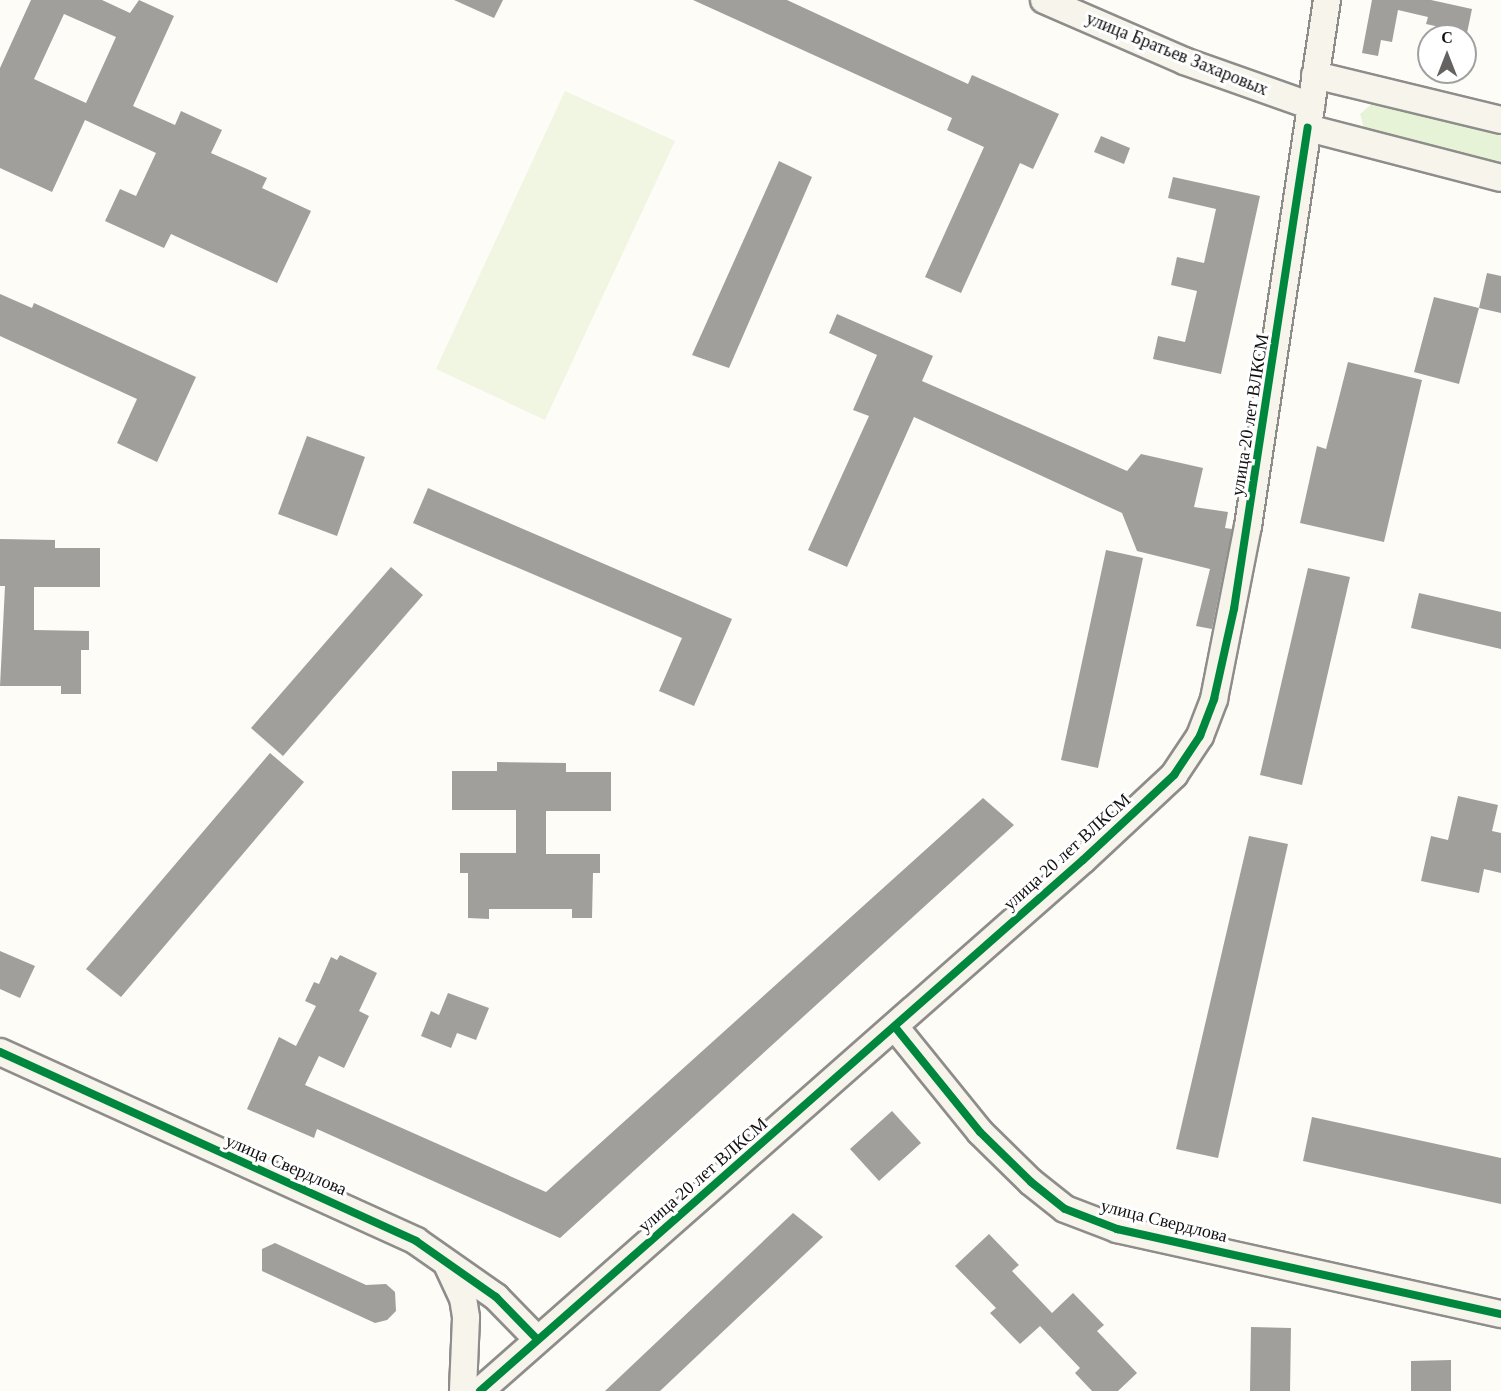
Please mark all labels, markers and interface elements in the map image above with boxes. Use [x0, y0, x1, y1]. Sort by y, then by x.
street label: улица Братьев Захаровых [1083, 8, 1271, 100]
north arrow [1417, 24, 1477, 84]
text: С [1441, 29, 1453, 46]
street label: улица 20 лет ВЛКСМ [1227, 332, 1273, 498]
street label: улица 20 лет ВЛКСМ [999, 789, 1135, 915]
street label: улица 20 лет ВЛКСМ [634, 1113, 772, 1237]
street label: улица Свердлова [222, 1130, 350, 1200]
street label: улица Свердлова [1099, 1195, 1229, 1247]

